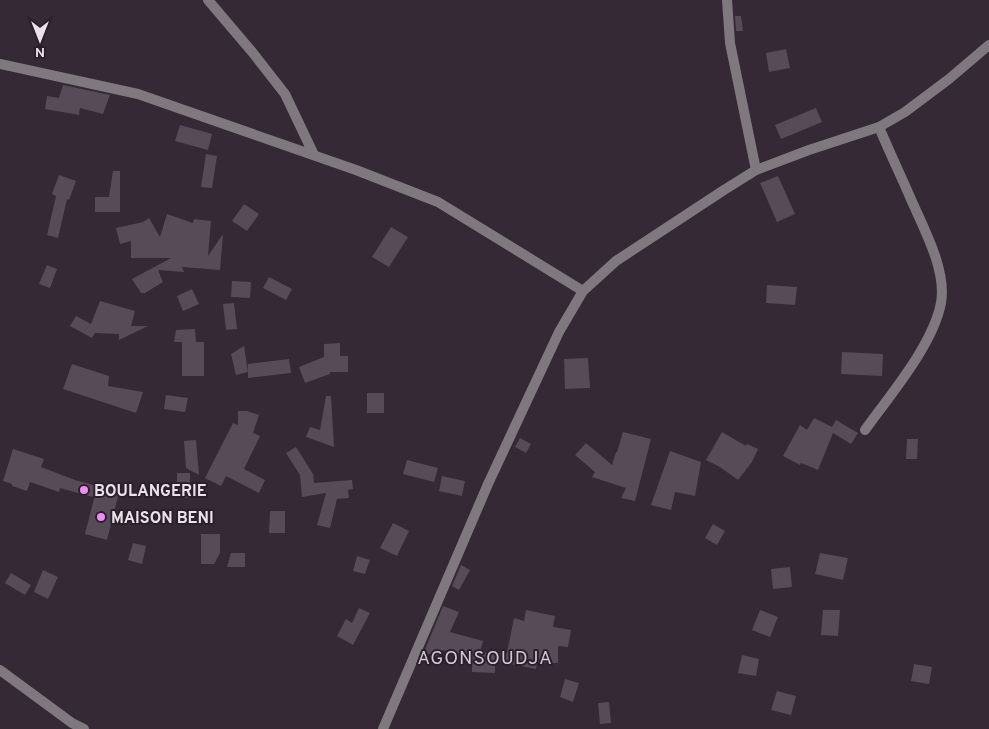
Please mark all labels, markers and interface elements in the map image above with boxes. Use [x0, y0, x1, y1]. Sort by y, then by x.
north arrow [15, 15, 65, 65]
text: N [35, 43, 45, 60]
place label: BOULANGERIE [94, 482, 207, 502]
marker: BOULANGERIE [78, 484, 90, 496]
place label: MAISON BENI [111, 509, 214, 529]
marker: MAISON BENI [95, 511, 107, 523]
district label: AGONSOUDJA [417, 647, 553, 671]

